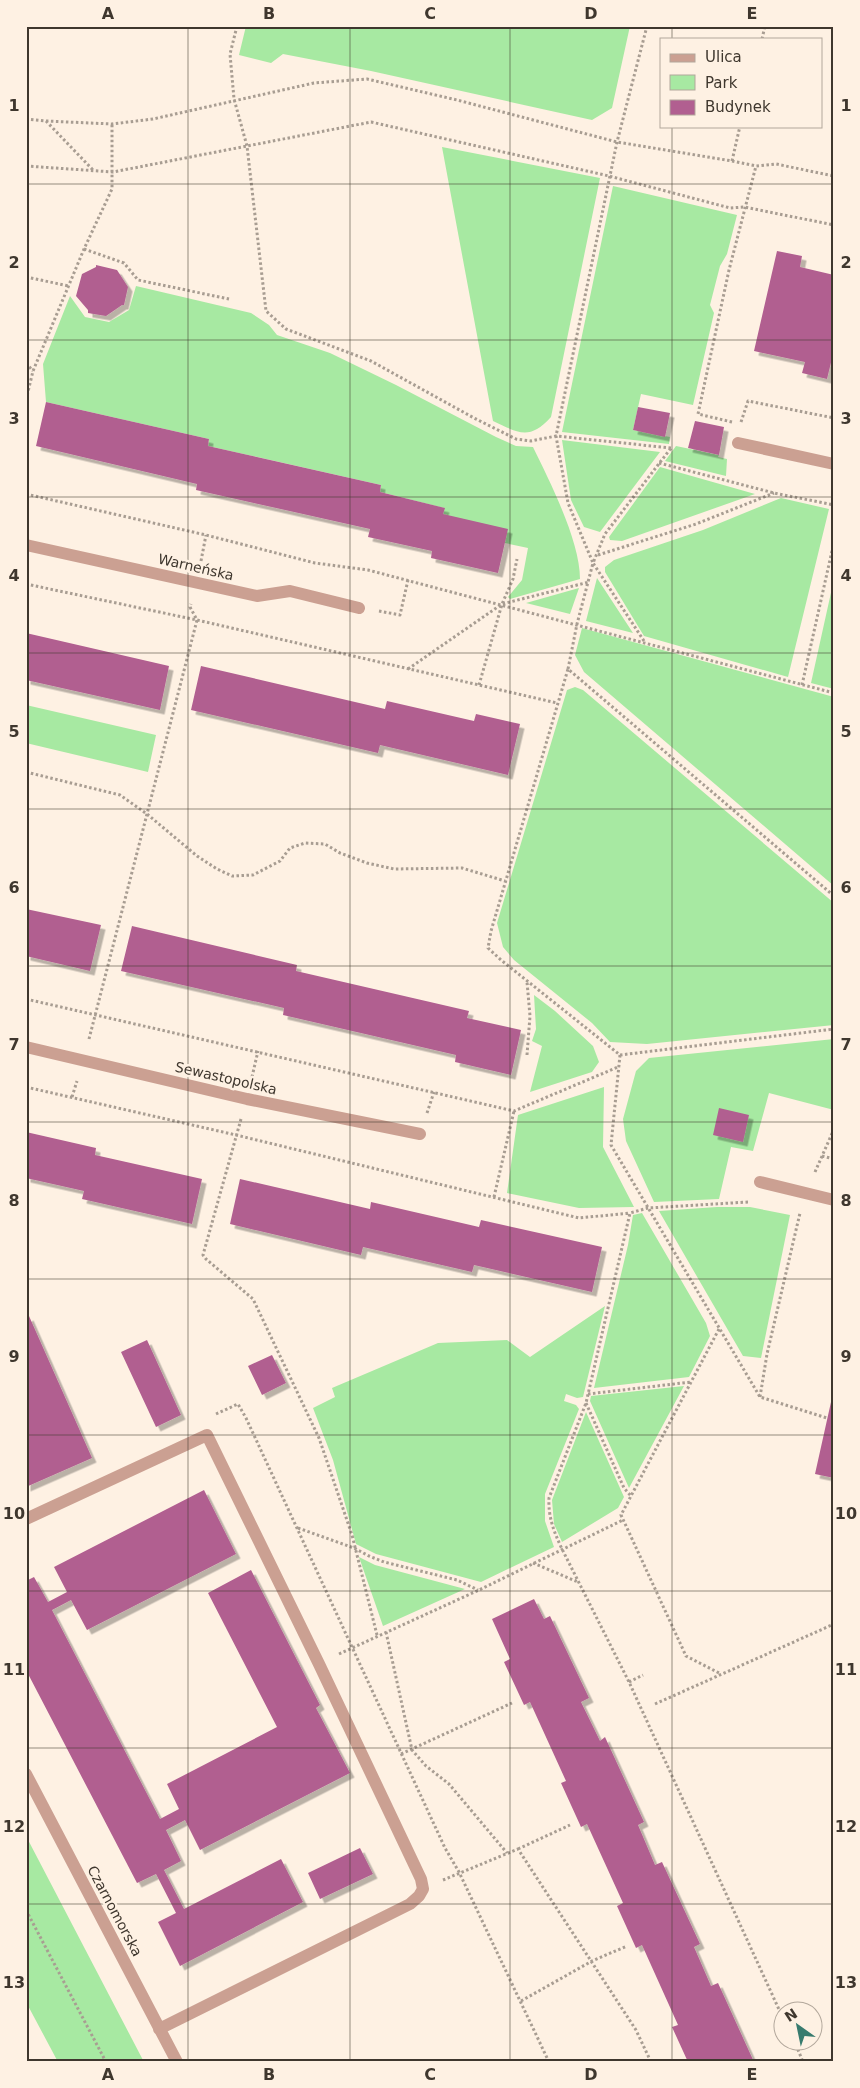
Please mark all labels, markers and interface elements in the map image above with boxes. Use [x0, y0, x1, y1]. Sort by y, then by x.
text: A [102, 4, 115, 23]
text: B [263, 4, 275, 23]
text: C [424, 4, 436, 23]
text: D [584, 4, 598, 23]
text: E [747, 4, 757, 23]
legend [660, 38, 822, 128]
text: Ulica [705, 48, 742, 66]
text: Park [705, 74, 738, 92]
text: 1 [8, 96, 20, 115]
text: 1 [840, 96, 852, 115]
text: Budynek [705, 98, 771, 116]
text: 2 [8, 253, 20, 272]
text: 2 [840, 253, 852, 272]
text: 3 [8, 409, 20, 428]
text: 3 [840, 409, 852, 428]
street label: Warneńska [157, 551, 235, 583]
text: 4 [8, 566, 20, 585]
text: 4 [840, 566, 852, 585]
text: 5 [8, 722, 20, 741]
text: 5 [840, 722, 852, 741]
text: 6 [8, 878, 20, 897]
text: 6 [840, 878, 852, 897]
text: 7 [8, 1035, 20, 1054]
text: 7 [840, 1035, 852, 1054]
street label: Sewastopolska [174, 1059, 278, 1097]
text: 8 [8, 1191, 20, 1210]
text: 8 [840, 1191, 852, 1210]
text: 9 [8, 1347, 20, 1366]
text: 9 [840, 1347, 852, 1366]
text: 10 [3, 1504, 25, 1523]
text: 10 [835, 1504, 857, 1523]
text: 11 [3, 1660, 25, 1679]
text: 11 [835, 1660, 857, 1679]
text: 12 [3, 1817, 25, 1836]
text: 12 [835, 1817, 857, 1836]
street label: Czarnomorska [84, 1863, 146, 1959]
text: 13 [3, 1973, 25, 1992]
text: 13 [835, 1973, 857, 1992]
north arrow [772, 2000, 822, 2050]
text: N [782, 2005, 800, 2025]
text: A [102, 2065, 115, 2084]
text: B [263, 2065, 275, 2084]
text: C [424, 2065, 436, 2084]
text: D [584, 2065, 598, 2084]
text: E [747, 2065, 757, 2084]

